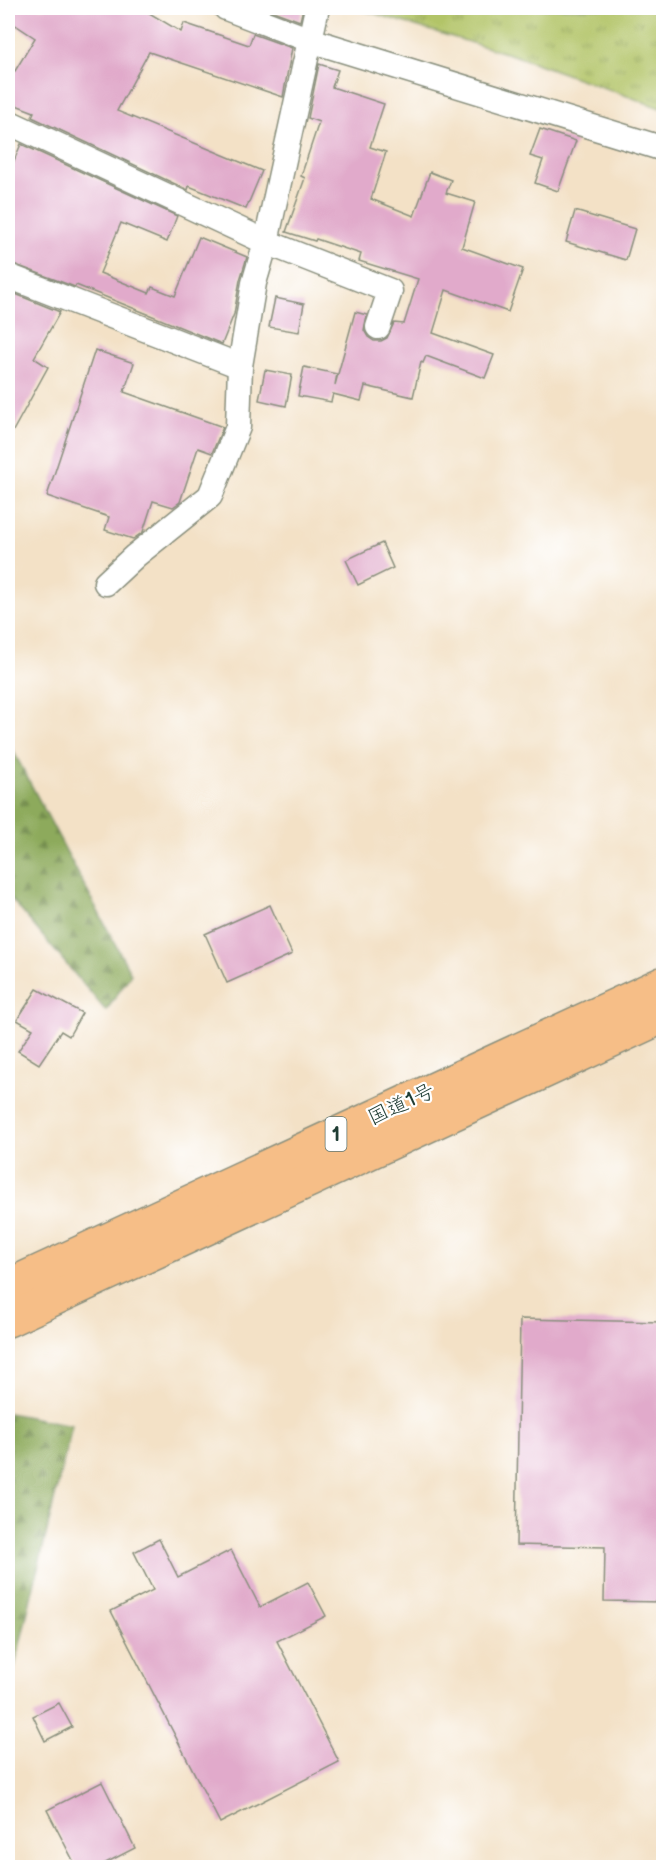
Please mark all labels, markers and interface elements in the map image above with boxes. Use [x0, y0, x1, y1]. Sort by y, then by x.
street label: 国道1号 [364, 1078, 439, 1131]
road number: 1 [326, 1117, 346, 1151]

